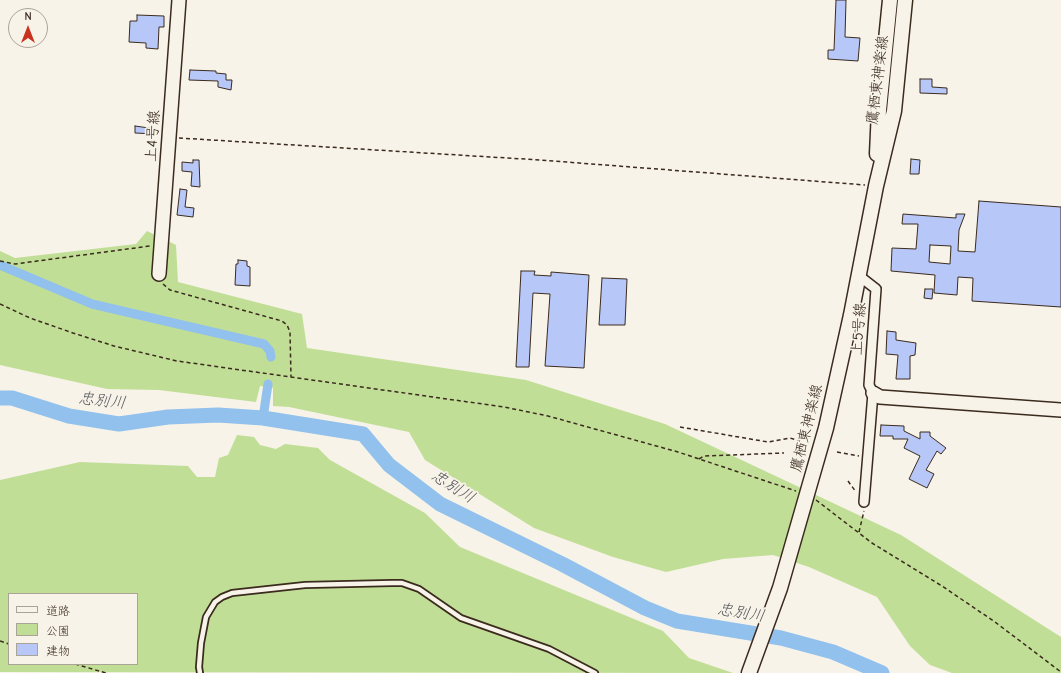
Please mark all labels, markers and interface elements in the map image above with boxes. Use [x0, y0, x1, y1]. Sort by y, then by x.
north arrow [8, 8, 48, 48]
text: N [24, 10, 32, 23]
street label: 鷹栖東神楽線 [864, 34, 892, 126]
street label: 上4号線 [142, 109, 164, 163]
street label: 上5号線 [848, 302, 870, 356]
street label: 鷹栖東神楽線 [787, 382, 827, 474]
water label: 忠別川 [77, 389, 127, 413]
water label: 忠別川 [428, 466, 478, 508]
legend [8, 593, 138, 665]
water label: 忠別川 [716, 600, 766, 626]
text: 道路 [46, 604, 70, 618]
text: 公園 [46, 624, 70, 638]
text: 建物 [46, 644, 70, 658]

